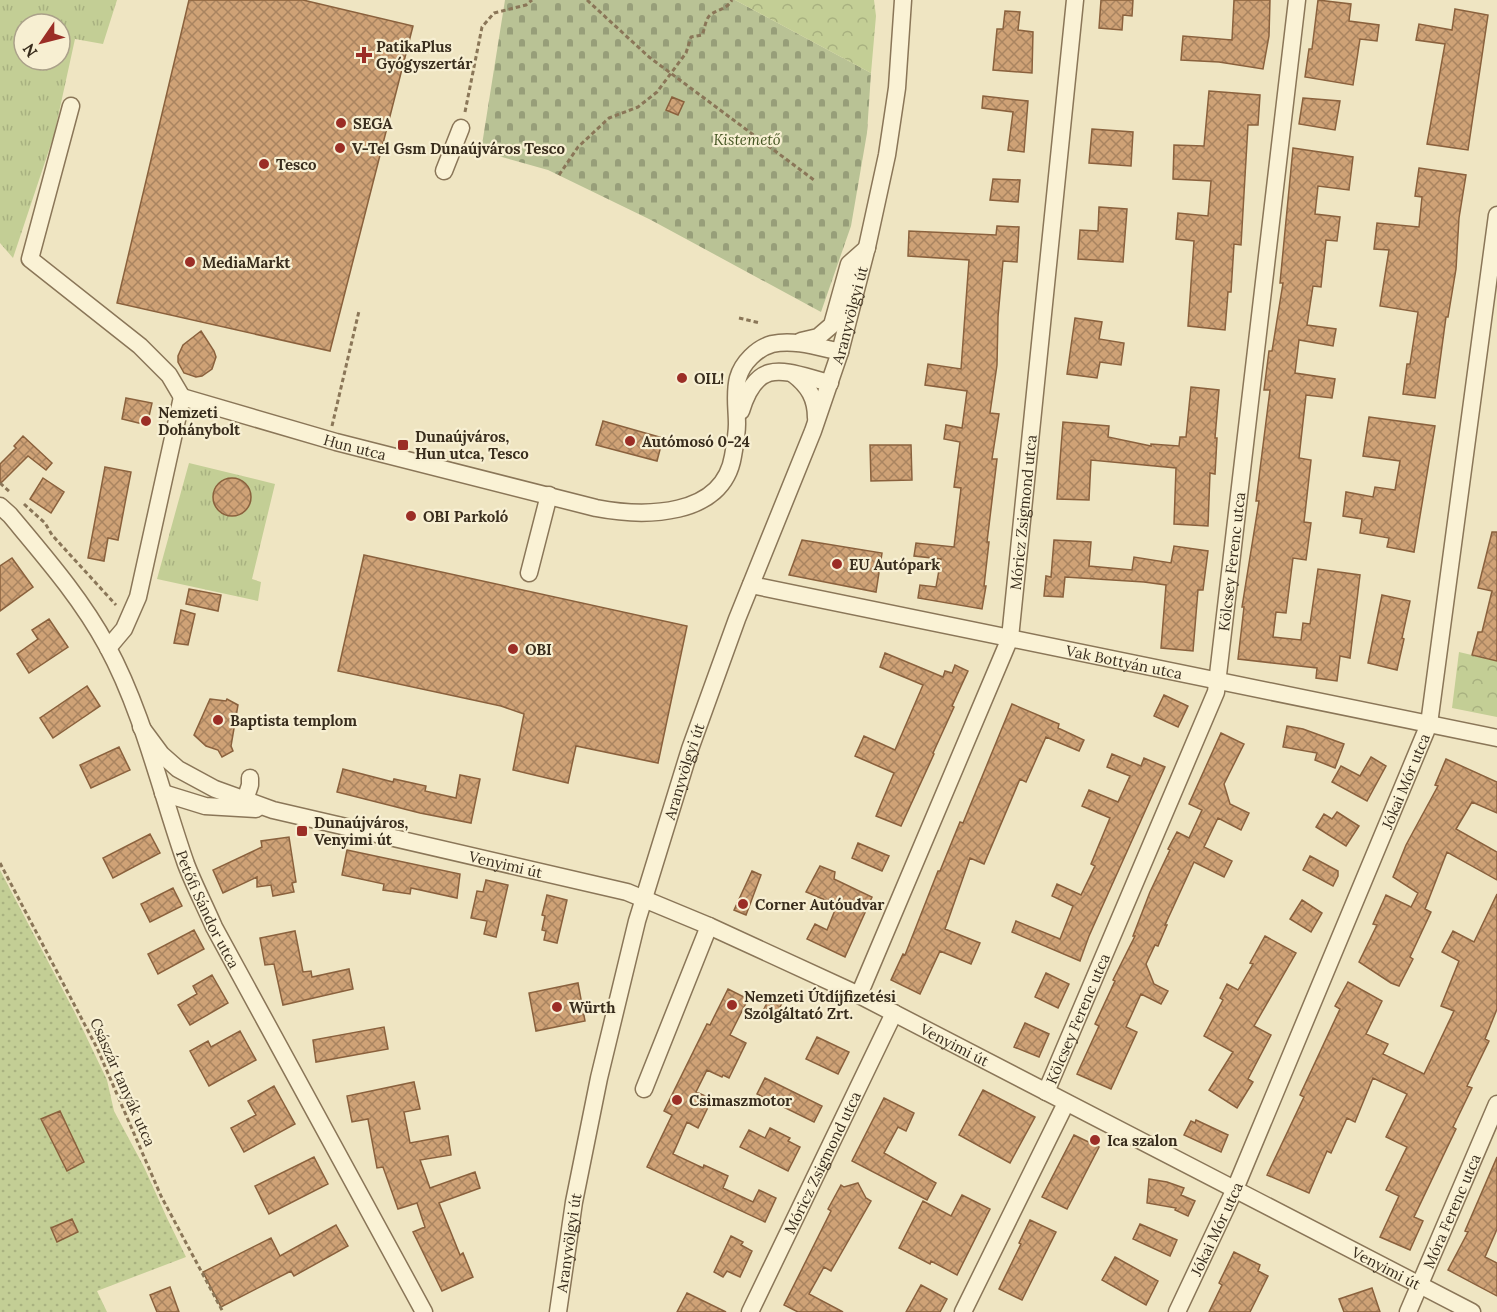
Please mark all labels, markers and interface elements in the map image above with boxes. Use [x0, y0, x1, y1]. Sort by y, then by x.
north arrow [12, 12, 72, 72]
place label: PatikaPlus Gyógyszertár [376, 37, 473, 73]
text: N [18, 40, 41, 61]
marker: PatikaPlus Gyógyszertár [357, 48, 371, 62]
place label: SEGA [353, 114, 393, 133]
marker: SEGA [334, 116, 348, 130]
park label: Kistemető [713, 130, 781, 149]
place label: V-Tel Gsm Dunaújváros Tesco [352, 139, 565, 158]
marker: V-Tel Gsm Dunaújváros Tesco [333, 141, 347, 155]
place label: Tesco [276, 155, 317, 174]
marker: Tesco [257, 157, 271, 171]
place label: MediaMarkt [202, 253, 291, 272]
marker: MediaMarkt [183, 255, 197, 269]
street label: Aranyvölgyi út [827, 264, 871, 367]
place label: OIL! [694, 369, 724, 388]
marker: OIL! [675, 371, 689, 385]
place label: Nemzeti Dohánybolt [158, 403, 241, 439]
marker: Nemzeti Dohánybolt [139, 414, 153, 428]
place label: Dunaújváros, Hun utca, Tesco [415, 427, 529, 463]
street label: Hun utca [321, 429, 389, 464]
place label: Autómosó 0-24 [642, 432, 750, 451]
street label: Móricz Zsigmond utca [1005, 433, 1040, 591]
marker: Autómosó 0-24 [623, 434, 637, 448]
marker: Dunaújváros, Hun utca, Tesco [396, 438, 410, 452]
street label: Kölcsey Ferenc utca [1214, 491, 1249, 632]
place label: OBI Parkoló [423, 507, 509, 526]
marker: OBI Parkoló [404, 509, 418, 523]
place label: EU Autópark [849, 555, 940, 574]
marker: EU Autópark [830, 557, 844, 571]
place label: OBI [525, 640, 552, 659]
street label: Vak Bottyán utca [1063, 640, 1184, 683]
marker: OBI [506, 642, 520, 656]
place label: Baptista templom [230, 711, 357, 730]
marker: Baptista templom [211, 713, 225, 727]
street label: Aranyvölgyi út [659, 720, 708, 823]
street label: Jókai Mór utca [1376, 730, 1434, 833]
place label: Dunaújváros, Venyimi út [314, 813, 408, 849]
marker: Dunaújváros, Venyimi út [295, 824, 309, 838]
street label: Venyimi út [466, 846, 545, 882]
street label: Petőfi Sándor utca [172, 847, 244, 972]
place label: Corner Autóudvar [755, 895, 885, 914]
marker: Corner Autóudvar [736, 897, 750, 911]
street label: Kölcsey Ferenc utca [1041, 950, 1114, 1087]
place label: Nemzeti Útdíjfizetési Szolgáltató Zrt. [744, 987, 896, 1023]
place label: Würth [569, 998, 616, 1017]
marker: Nemzeti Útdíjfizetési Szolgáltató Zrt. [725, 998, 739, 1012]
marker: Würth [550, 1000, 564, 1014]
street label: Császár tanyák utca [86, 1015, 160, 1149]
street label: Venyimi út [916, 1018, 992, 1070]
street label: Móricz Zsigmond utca [780, 1088, 865, 1237]
place label: Csimaszmotor [689, 1091, 793, 1110]
marker: Csimaszmotor [670, 1093, 684, 1107]
place label: Ica szalon [1107, 1131, 1178, 1150]
marker: Ica szalon [1088, 1133, 1102, 1147]
street label: Móra Ferenc utca [1418, 1150, 1484, 1271]
street label: Jókai Mór utca [1186, 1179, 1247, 1280]
street label: Aranyvölgyi út [551, 1191, 585, 1295]
street label: Venyimi út [1348, 1242, 1424, 1293]

